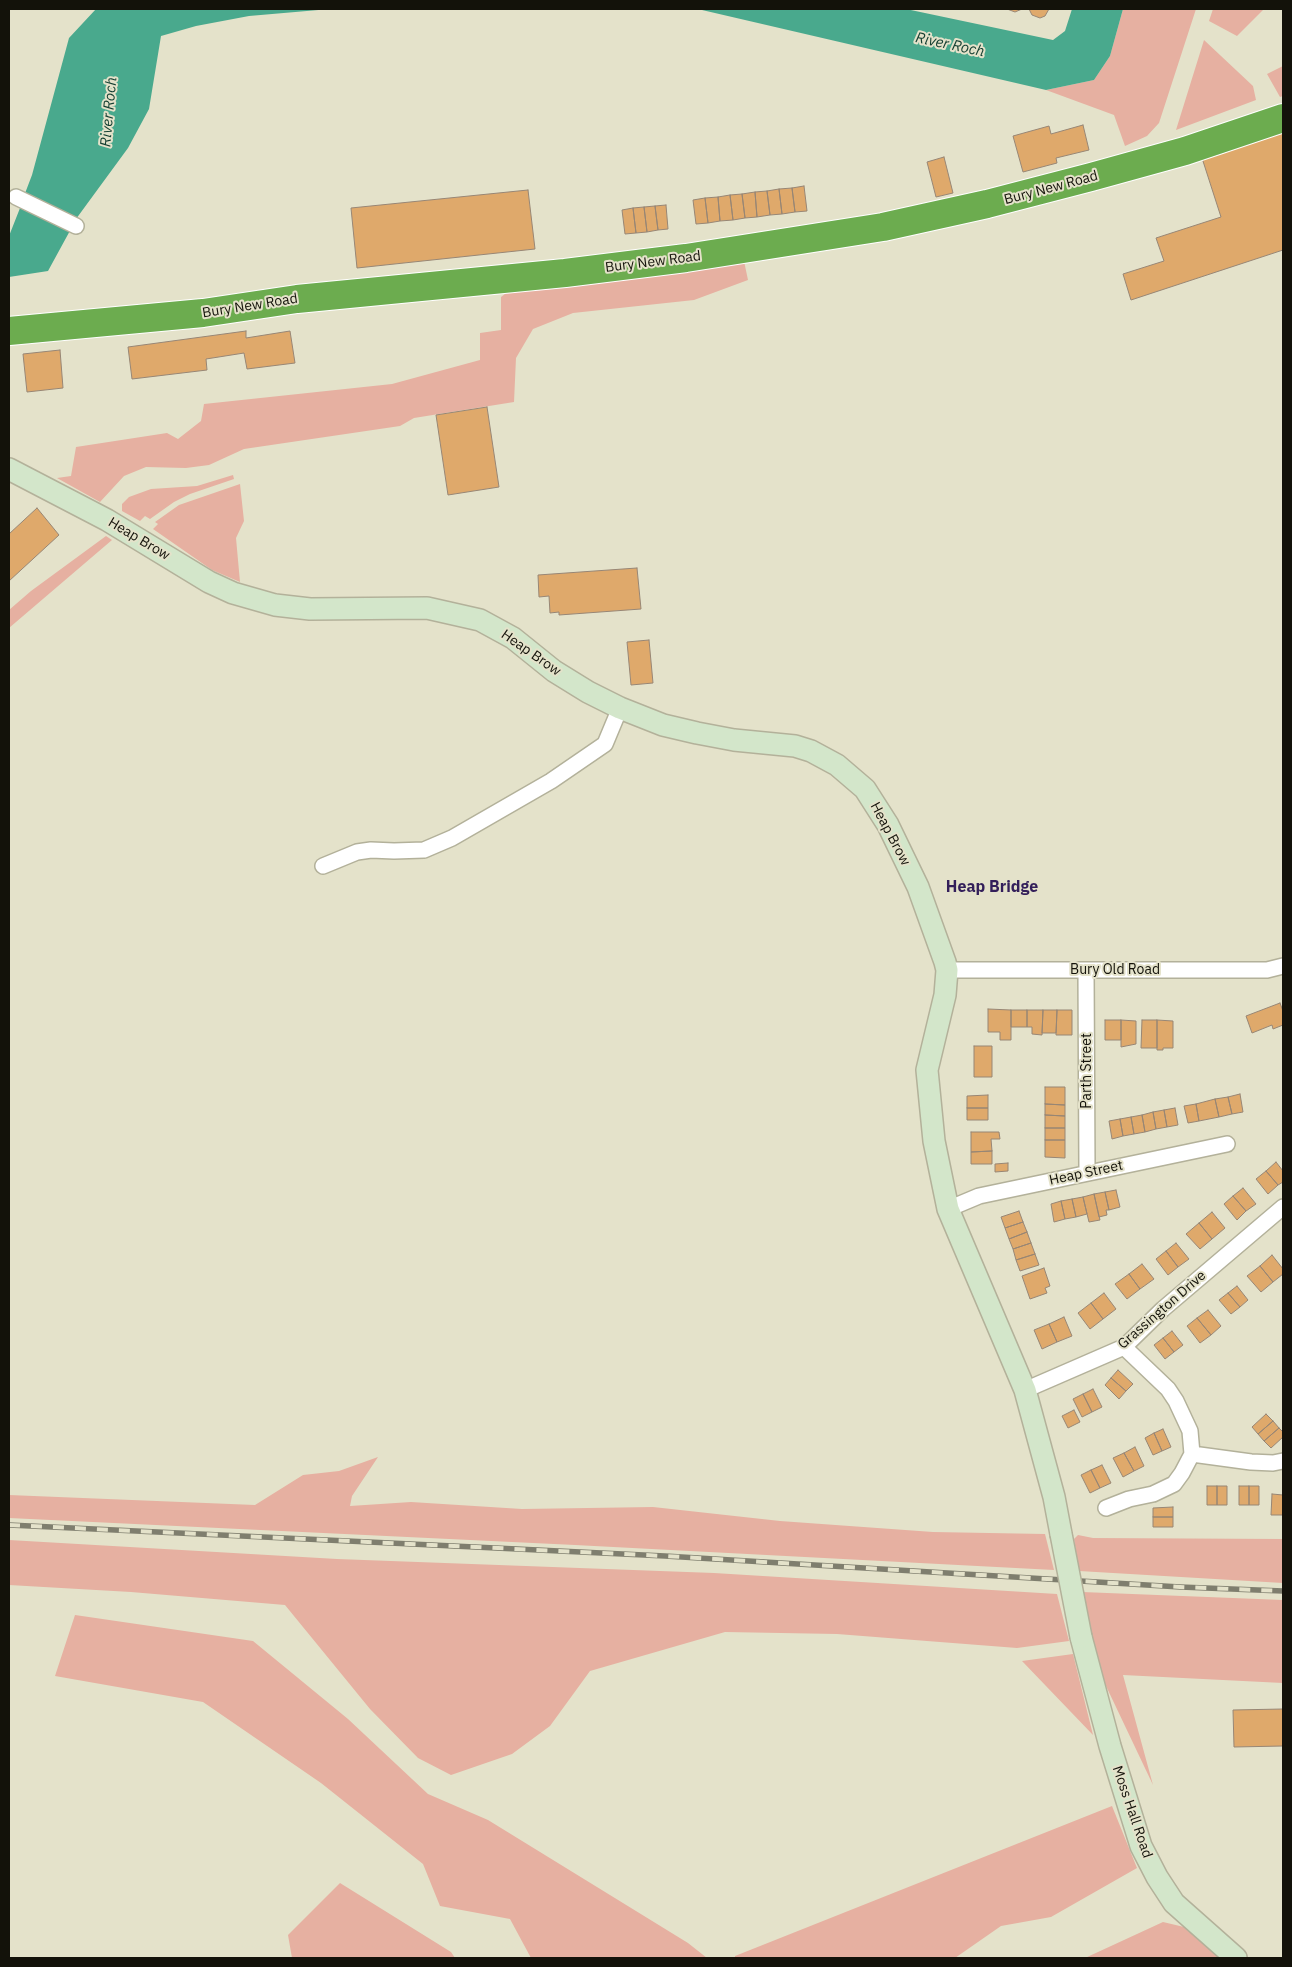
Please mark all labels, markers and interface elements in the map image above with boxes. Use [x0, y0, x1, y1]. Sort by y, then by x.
water label: River Roch [914, 29, 986, 61]
water label: River Roch [97, 76, 121, 148]
street label: Bury New Road [1002, 167, 1100, 209]
street label: Bury New Road [604, 248, 702, 276]
street label: Bury New Road [201, 290, 299, 322]
street label: Heap Brow [105, 514, 173, 564]
street label: Heap Brow [498, 626, 564, 680]
street label: Heap Brow [866, 799, 914, 869]
district label: Heap Bridge [946, 877, 1038, 897]
street label: Bury Old Road [1070, 962, 1160, 978]
street label: Parth Street [1079, 1033, 1095, 1109]
street label: Heap Street [1048, 1157, 1124, 1189]
street label: Grassington Drive [1115, 1267, 1209, 1353]
street label: Moss Hall Road [1108, 1764, 1156, 1860]

